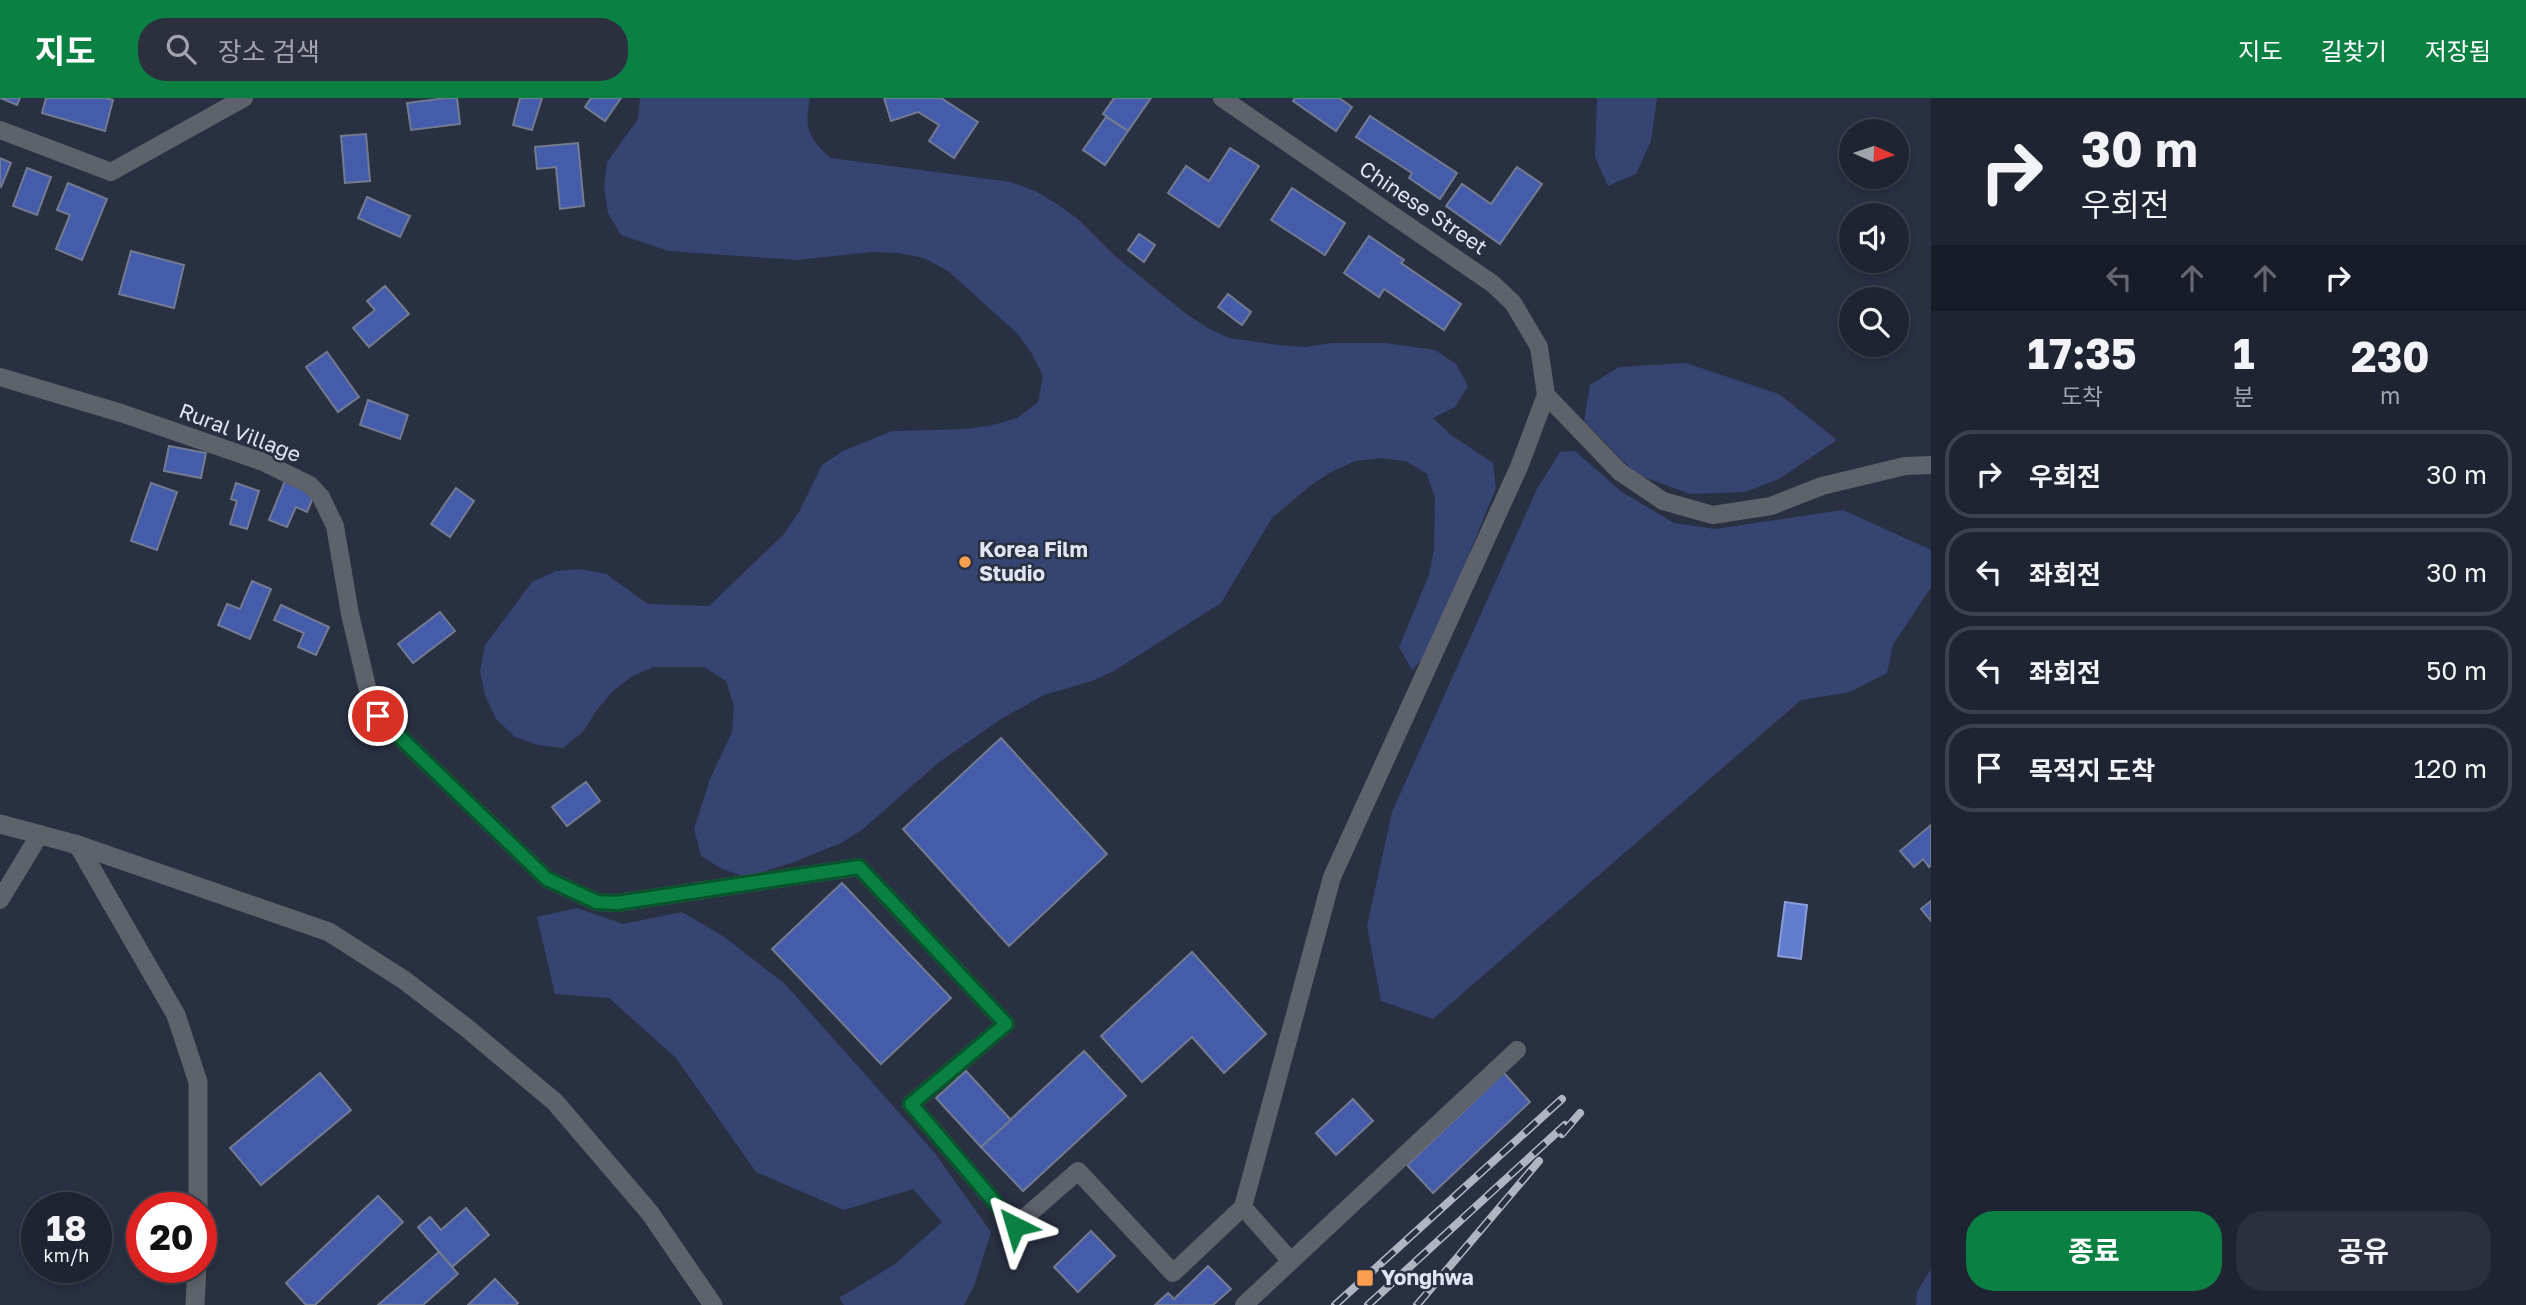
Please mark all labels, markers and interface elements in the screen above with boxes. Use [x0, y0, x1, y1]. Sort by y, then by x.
search box [138, 18, 628, 81]
icon: search [162, 30, 200, 68]
text: 지도 [35, 31, 96, 70]
text: 장소 검색 [218, 36, 320, 67]
text: 지도 [2238, 36, 2283, 65]
text: 길찾기 [2321, 36, 2387, 65]
text: 저장됨 [2425, 36, 2491, 65]
north arrow [1839, 119, 1909, 189]
map controls [1839, 119, 1909, 357]
text: 30 m [2081, 119, 2198, 178]
icon: right [1966, 126, 2057, 217]
street label: Chinese Street [1355, 155, 1492, 260]
text: 우회전 [2081, 185, 2169, 223]
button: sound [1839, 203, 1909, 273]
icon: left [2100, 259, 2138, 297]
icon: ahead [2173, 259, 2211, 297]
icon: ahead [2246, 259, 2284, 297]
icon: right [2319, 259, 2357, 297]
button: search [1839, 287, 1909, 357]
text: 17:35 [2027, 328, 2137, 378]
text: 1 [2233, 328, 2255, 378]
text: 230 [2351, 331, 2430, 381]
text: m [2380, 381, 2400, 409]
text: 도착 [2061, 382, 2103, 410]
text: 분 [2233, 382, 2254, 410]
street label: Rural Village [176, 397, 305, 467]
icon: right [1970, 455, 2008, 493]
text: 30 m [2426, 459, 2487, 490]
text: 우회전 [2029, 461, 2101, 492]
place label: Korea Film Studio [979, 536, 1088, 586]
icon: left [1970, 553, 2008, 591]
marker: Korea Film Studio [957, 554, 973, 570]
text: 30 m [2426, 557, 2487, 588]
text: 좌회전 [2029, 559, 2101, 590]
icon: left [1970, 651, 2008, 689]
text: 50 m [2426, 655, 2487, 686]
text: 좌회전 [2029, 657, 2101, 688]
pin [348, 686, 408, 746]
icon: arrive [359, 697, 397, 735]
icon: arrive [1970, 749, 2008, 787]
text: 120 m [2414, 753, 2487, 784]
text: 목적지 도착 [2029, 755, 2155, 786]
position arrow [978, 1189, 1052, 1263]
speed limit sign: 20 [126, 1192, 217, 1283]
text: 18 [46, 1207, 87, 1249]
button: 종료 [1966, 1211, 2222, 1291]
button: 공유 [2236, 1211, 2491, 1291]
text: km/h [44, 1244, 89, 1266]
place label: Yonghwa [1381, 1264, 1474, 1290]
marker: Yonghwa [1355, 1268, 1375, 1288]

